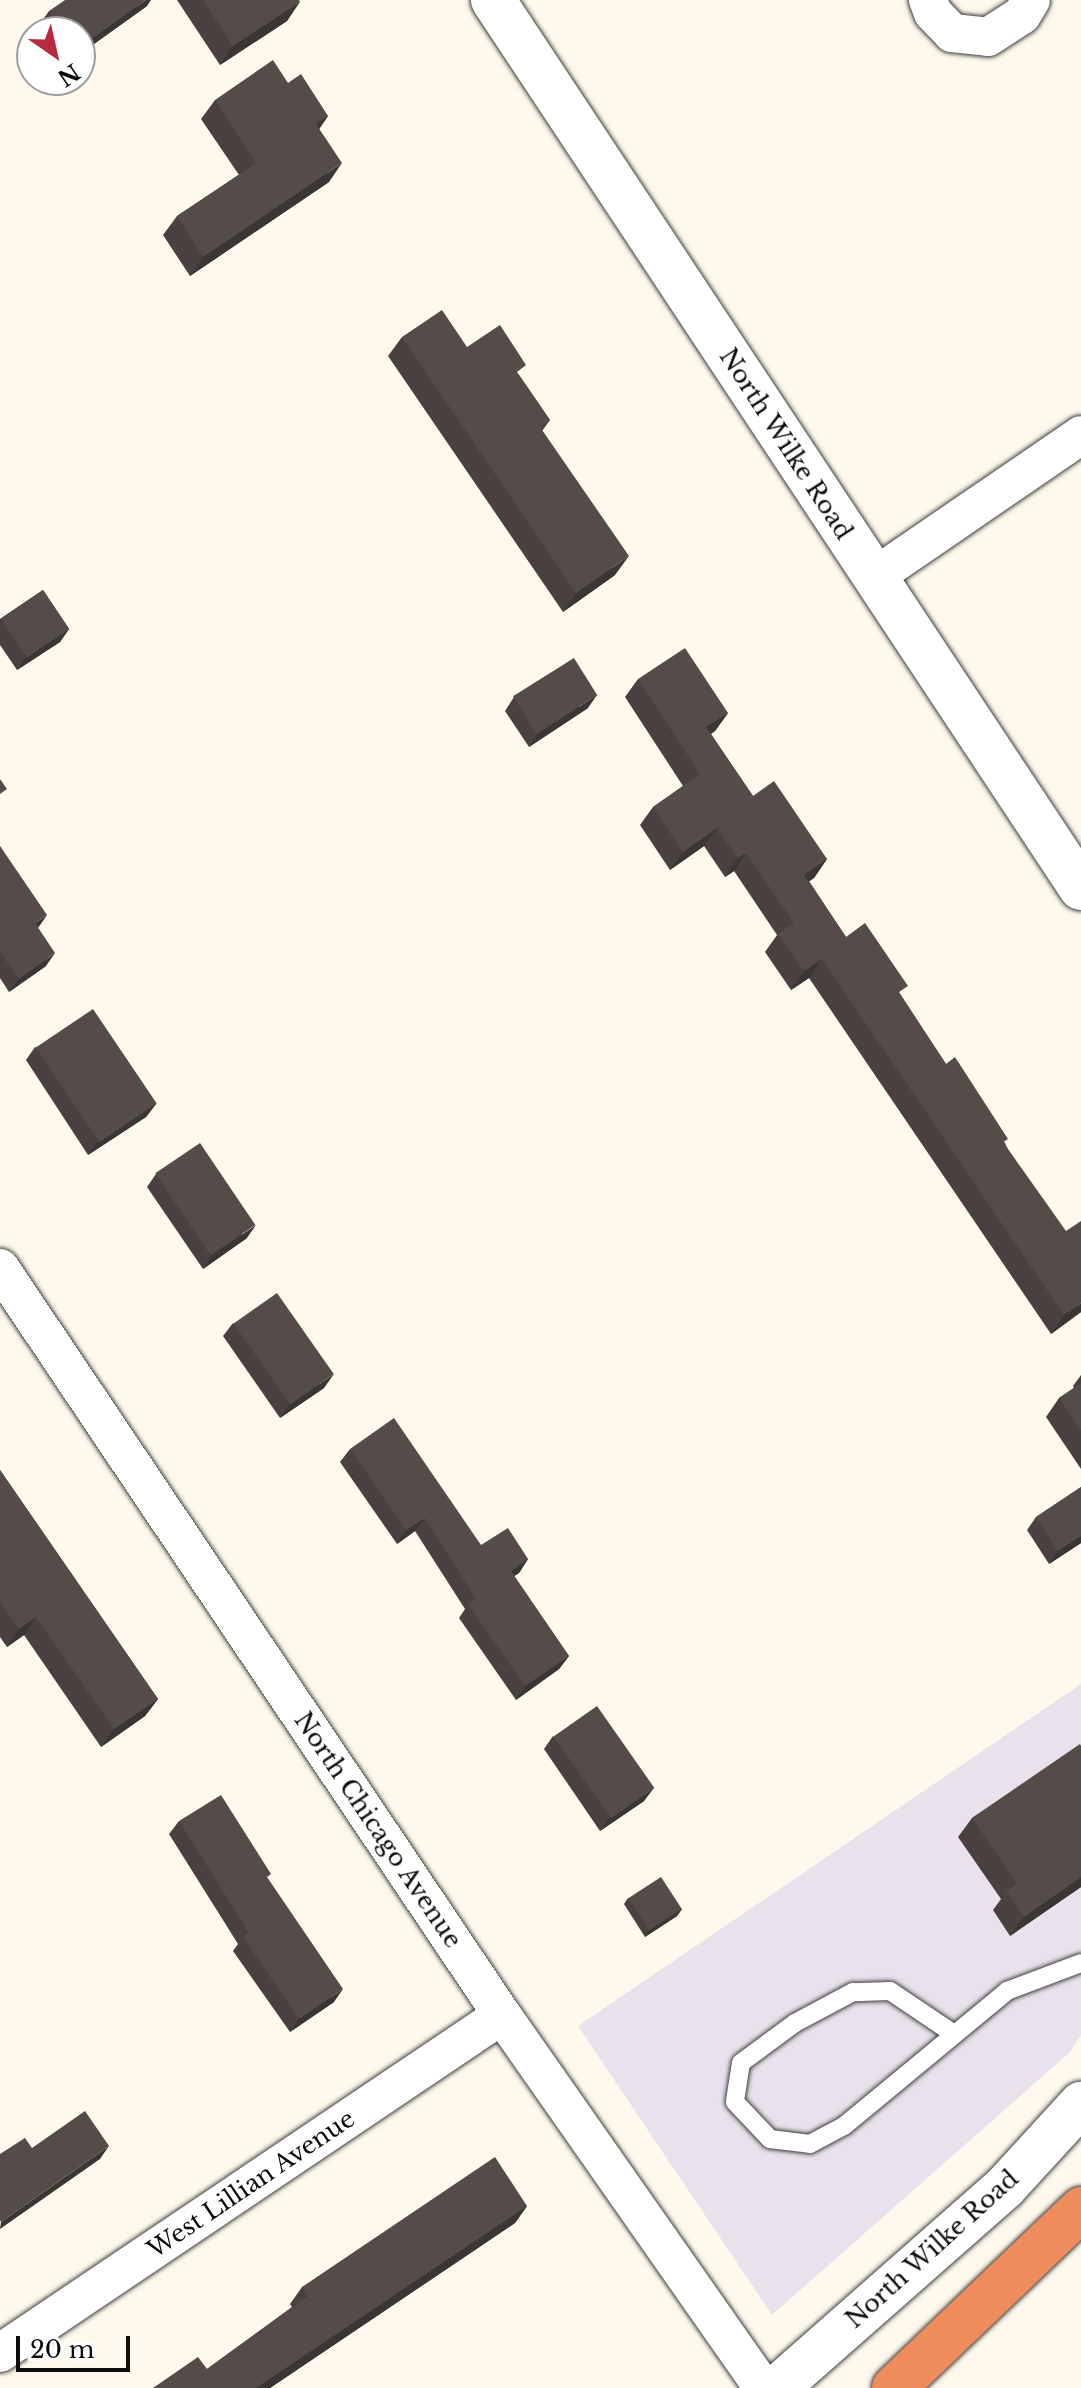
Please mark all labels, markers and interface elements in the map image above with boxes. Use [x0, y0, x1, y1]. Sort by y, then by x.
north arrow [16, 16, 96, 96]
text: N [52, 58, 85, 92]
street label: North Wilke Road [713, 343, 859, 545]
street label: North Chicago Avenue [288, 1706, 468, 1954]
street label: West Lillian Avenue [142, 2104, 360, 2264]
street label: North Wilke Road [840, 2164, 1024, 2334]
scale bar [20, 2320, 134, 2370]
text: 20 m [30, 2335, 95, 2364]

